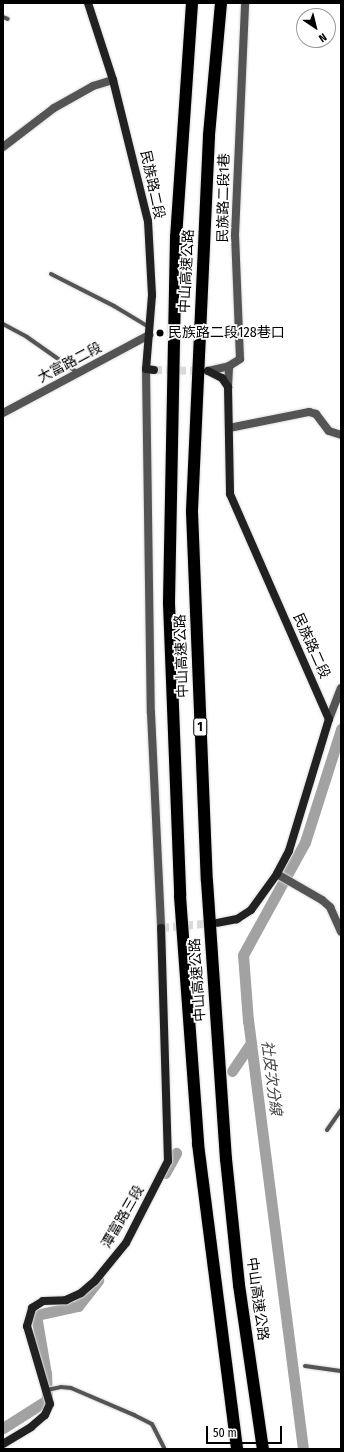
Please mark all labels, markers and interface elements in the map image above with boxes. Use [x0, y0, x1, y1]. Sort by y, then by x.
north arrow [296, 8, 336, 48]
text: N [316, 30, 329, 45]
street label: 民族路二段 [137, 149, 167, 221]
street label: 民族路二段1巷 [215, 153, 233, 243]
street label: 中山高速公路 [176, 229, 198, 313]
place label: 民族路二段128巷口 [168, 325, 285, 341]
marker: 民族路二段128巷口 [155, 328, 165, 338]
street label: 大富路二段 [35, 339, 105, 387]
street label: 民族路二段 [289, 611, 333, 681]
street label: 中山高速公路 [172, 614, 192, 698]
road number: 1 [193, 716, 207, 738]
street label: 中山高速公路 [187, 938, 209, 1022]
water label: 社皮次分線 [257, 1040, 285, 1116]
street label: 潭富路三段 [98, 1182, 148, 1252]
street label: 中山高速公路 [243, 1256, 271, 1342]
scale bar [208, 1418, 284, 1444]
text: 50 m [213, 1426, 237, 1440]

